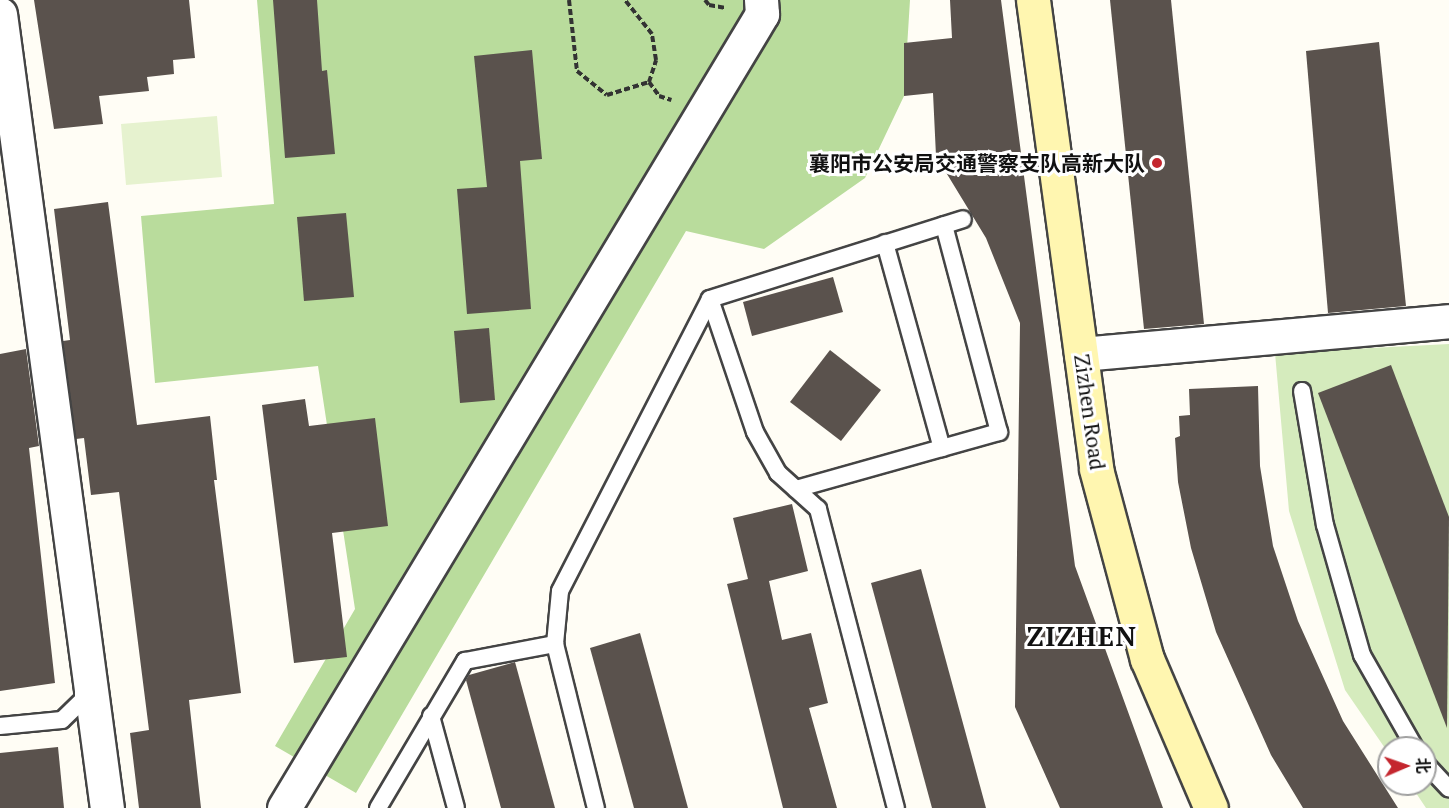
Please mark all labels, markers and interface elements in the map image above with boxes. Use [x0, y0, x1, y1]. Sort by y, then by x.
place label: 襄阳市公安局交通警察支队高新大队 [809, 150, 1145, 176]
marker: 襄阳市公安局交通警察支队高新大队 [1150, 156, 1164, 170]
street label: Zizhen Road [1069, 352, 1111, 472]
district label: ZIZHEN [1027, 621, 1137, 653]
north arrow [1377, 736, 1437, 796]
text: 北 [1412, 757, 1434, 774]

